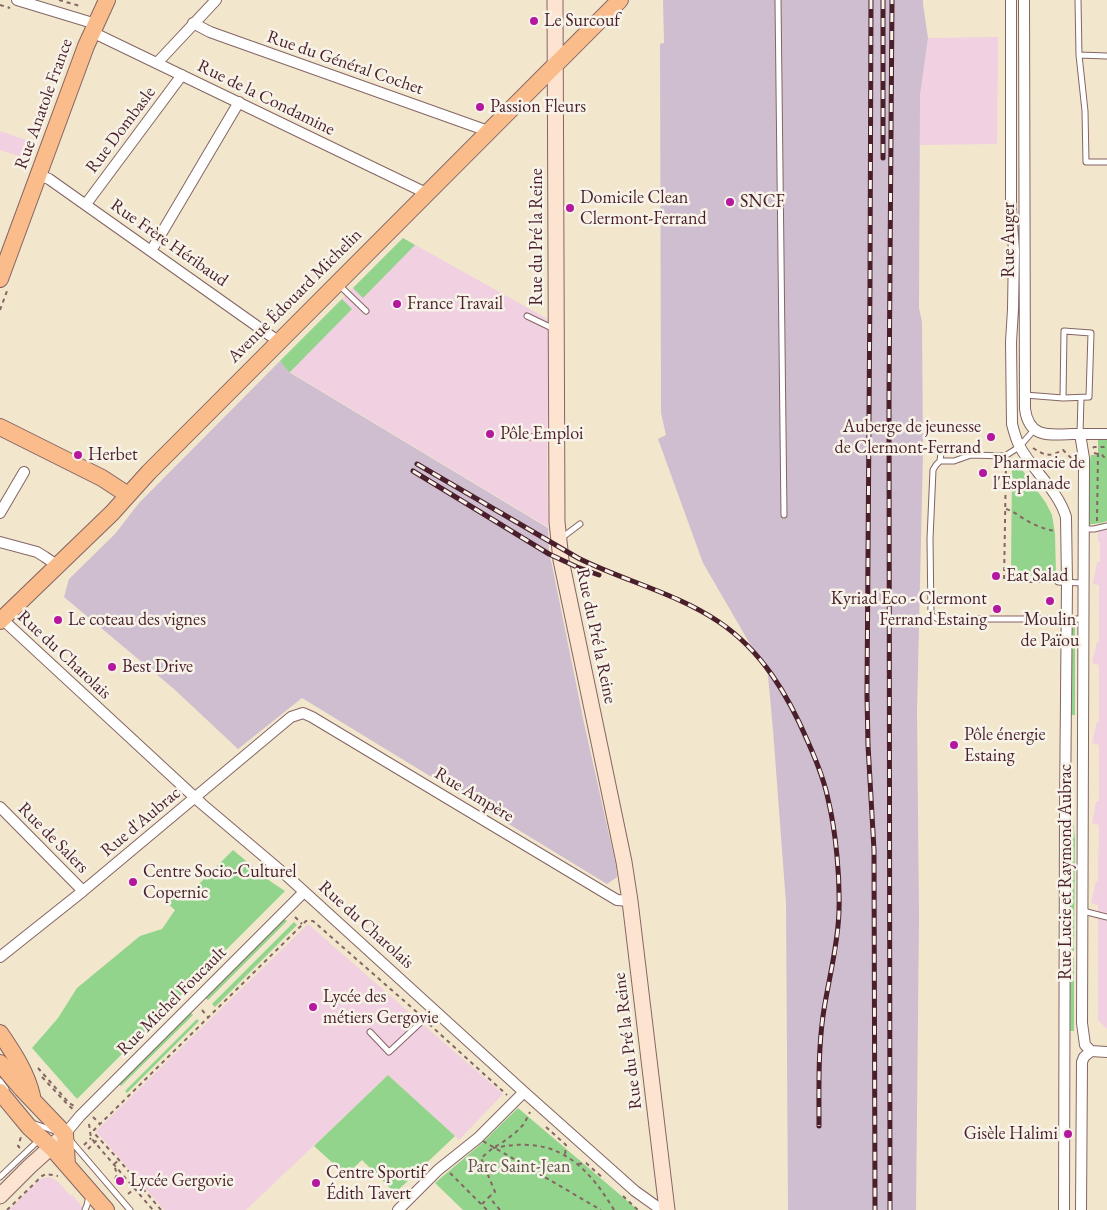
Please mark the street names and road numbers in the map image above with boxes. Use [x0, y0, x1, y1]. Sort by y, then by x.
street label: Rue du Général Cochet [264, 26, 426, 100]
street label: Rue Anatole France [10, 36, 78, 172]
street label: Rue de la Condamine [194, 55, 338, 141]
street label: Rue Dombasle [81, 83, 161, 177]
street label: Rue du Pré la Reine [526, 168, 548, 306]
street label: Rue Frère Héribaud [106, 194, 232, 292]
street label: Rue Auger [998, 202, 1020, 278]
street label: Avenue Édouard Michelin [223, 224, 367, 368]
street label: Rue du Pré la Reine [571, 566, 621, 706]
street label: Rue du Charolais [12, 606, 116, 704]
street label: Rue Ampère [430, 763, 518, 827]
street label: Rue Lucie et Raymond Aubrac [1055, 764, 1077, 980]
street label: Rue d'Aubrac [97, 782, 185, 862]
street label: Rue de Salers [13, 798, 93, 878]
street label: Rue du Charolais [314, 877, 418, 973]
street label: Rue Michel Foucault [113, 942, 231, 1060]
street label: Rue du Pré la Reine [609, 971, 647, 1111]

